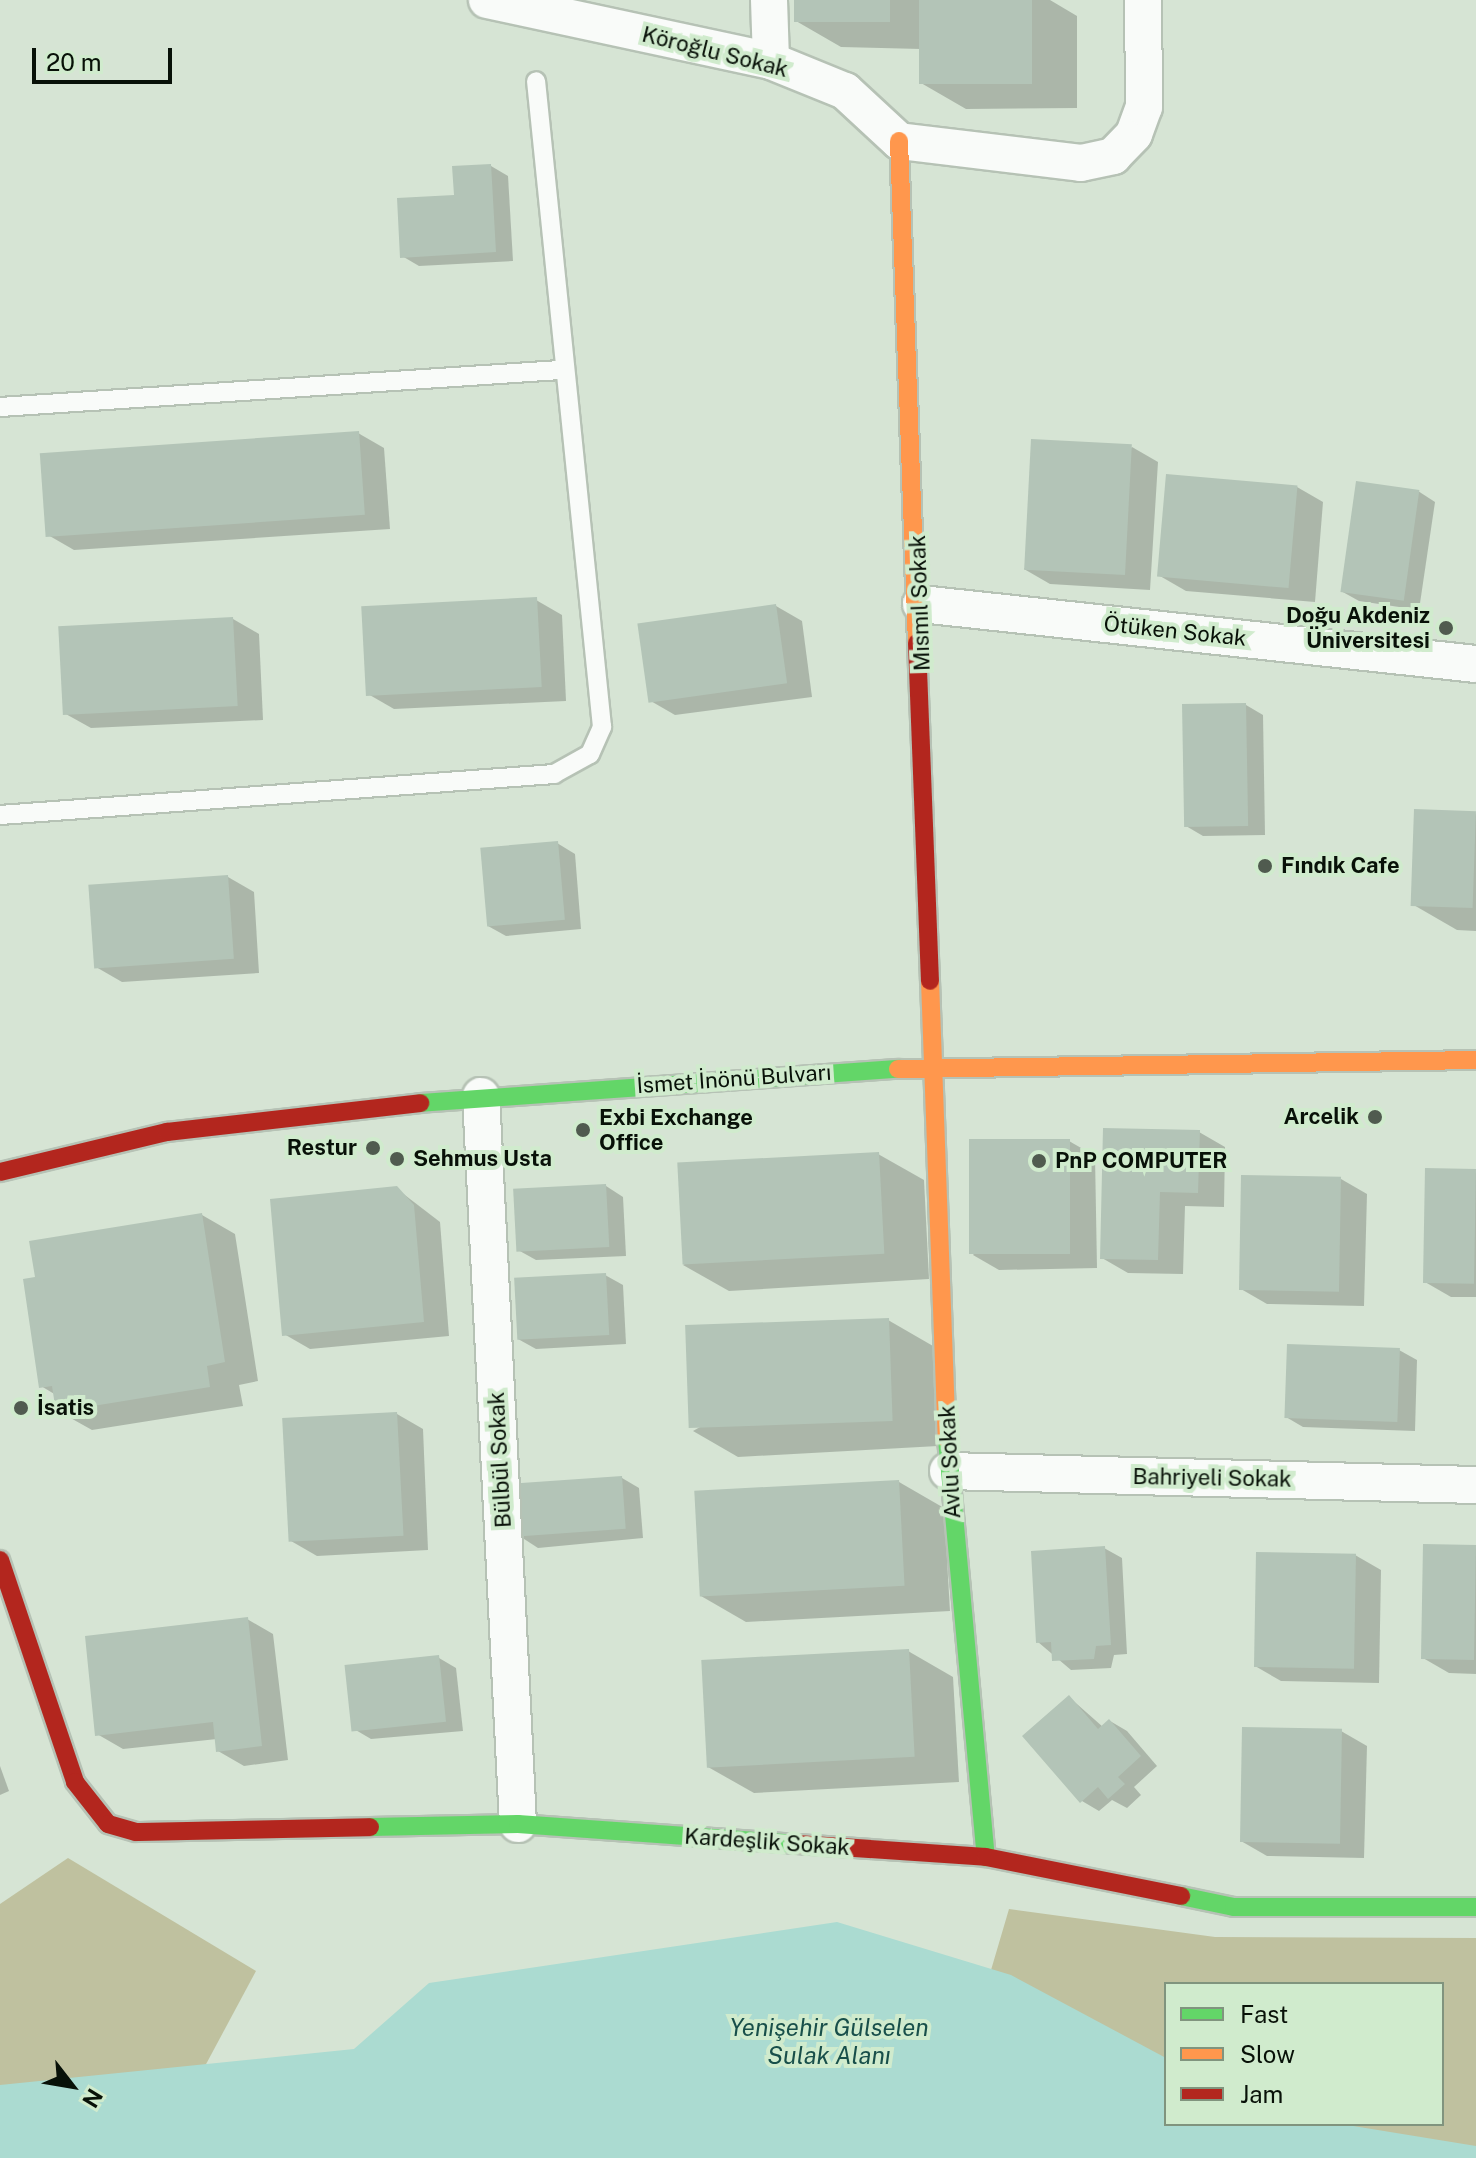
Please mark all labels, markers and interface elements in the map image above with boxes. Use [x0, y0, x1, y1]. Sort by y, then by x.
street label: Köroğlu Sokak [639, 21, 791, 83]
scale bar [36, 32, 176, 82]
text: 20 m [46, 48, 102, 76]
street label: Mısmıl Sokak [904, 534, 936, 672]
place label: Doğu Akdeniz Üniversitesi [1286, 602, 1430, 654]
street label: Ötüken Sokak [1102, 610, 1248, 652]
marker: Doğu Akdeniz Üniversitesi [1437, 619, 1455, 637]
place label: Fındık Cafe [1281, 853, 1400, 879]
marker: Fındık Cafe [1256, 857, 1274, 875]
street label: İsmet İnönü Bulvarı [636, 1059, 832, 1099]
place label: Exbi Exchange Office [599, 1104, 753, 1156]
place label: Arcelik [1283, 1104, 1359, 1130]
marker: Arcelik [1366, 1108, 1384, 1126]
marker: Exbi Exchange Office [574, 1121, 592, 1139]
place label: Restur [287, 1135, 357, 1161]
marker: Restur [364, 1139, 382, 1157]
place label: Sehmus Usta [413, 1146, 552, 1172]
place label: PnP COMPUTER [1055, 1148, 1228, 1174]
marker: Sehmus Usta [388, 1150, 406, 1168]
marker: PnP COMPUTER [1030, 1152, 1048, 1170]
street label: Bülbül Sokak [483, 1391, 517, 1529]
place label: İsatis [37, 1395, 94, 1421]
marker: İsatis [12, 1399, 30, 1417]
street label: Avlu Sokak [934, 1405, 966, 1519]
street label: Bahriyeli Sokak [1132, 1463, 1292, 1493]
street label: Kardeşlik Sokak [683, 1823, 851, 1861]
legend [1164, 1982, 1444, 2126]
text: Fast [1240, 2000, 1288, 2028]
water label: Yenişehir Gülselen Sulak Alanı [729, 2014, 929, 2070]
text: Slow [1240, 2040, 1295, 2068]
north arrow [32, 2046, 112, 2126]
text: Jam [1240, 2080, 1283, 2108]
text: N [77, 2084, 108, 2112]

